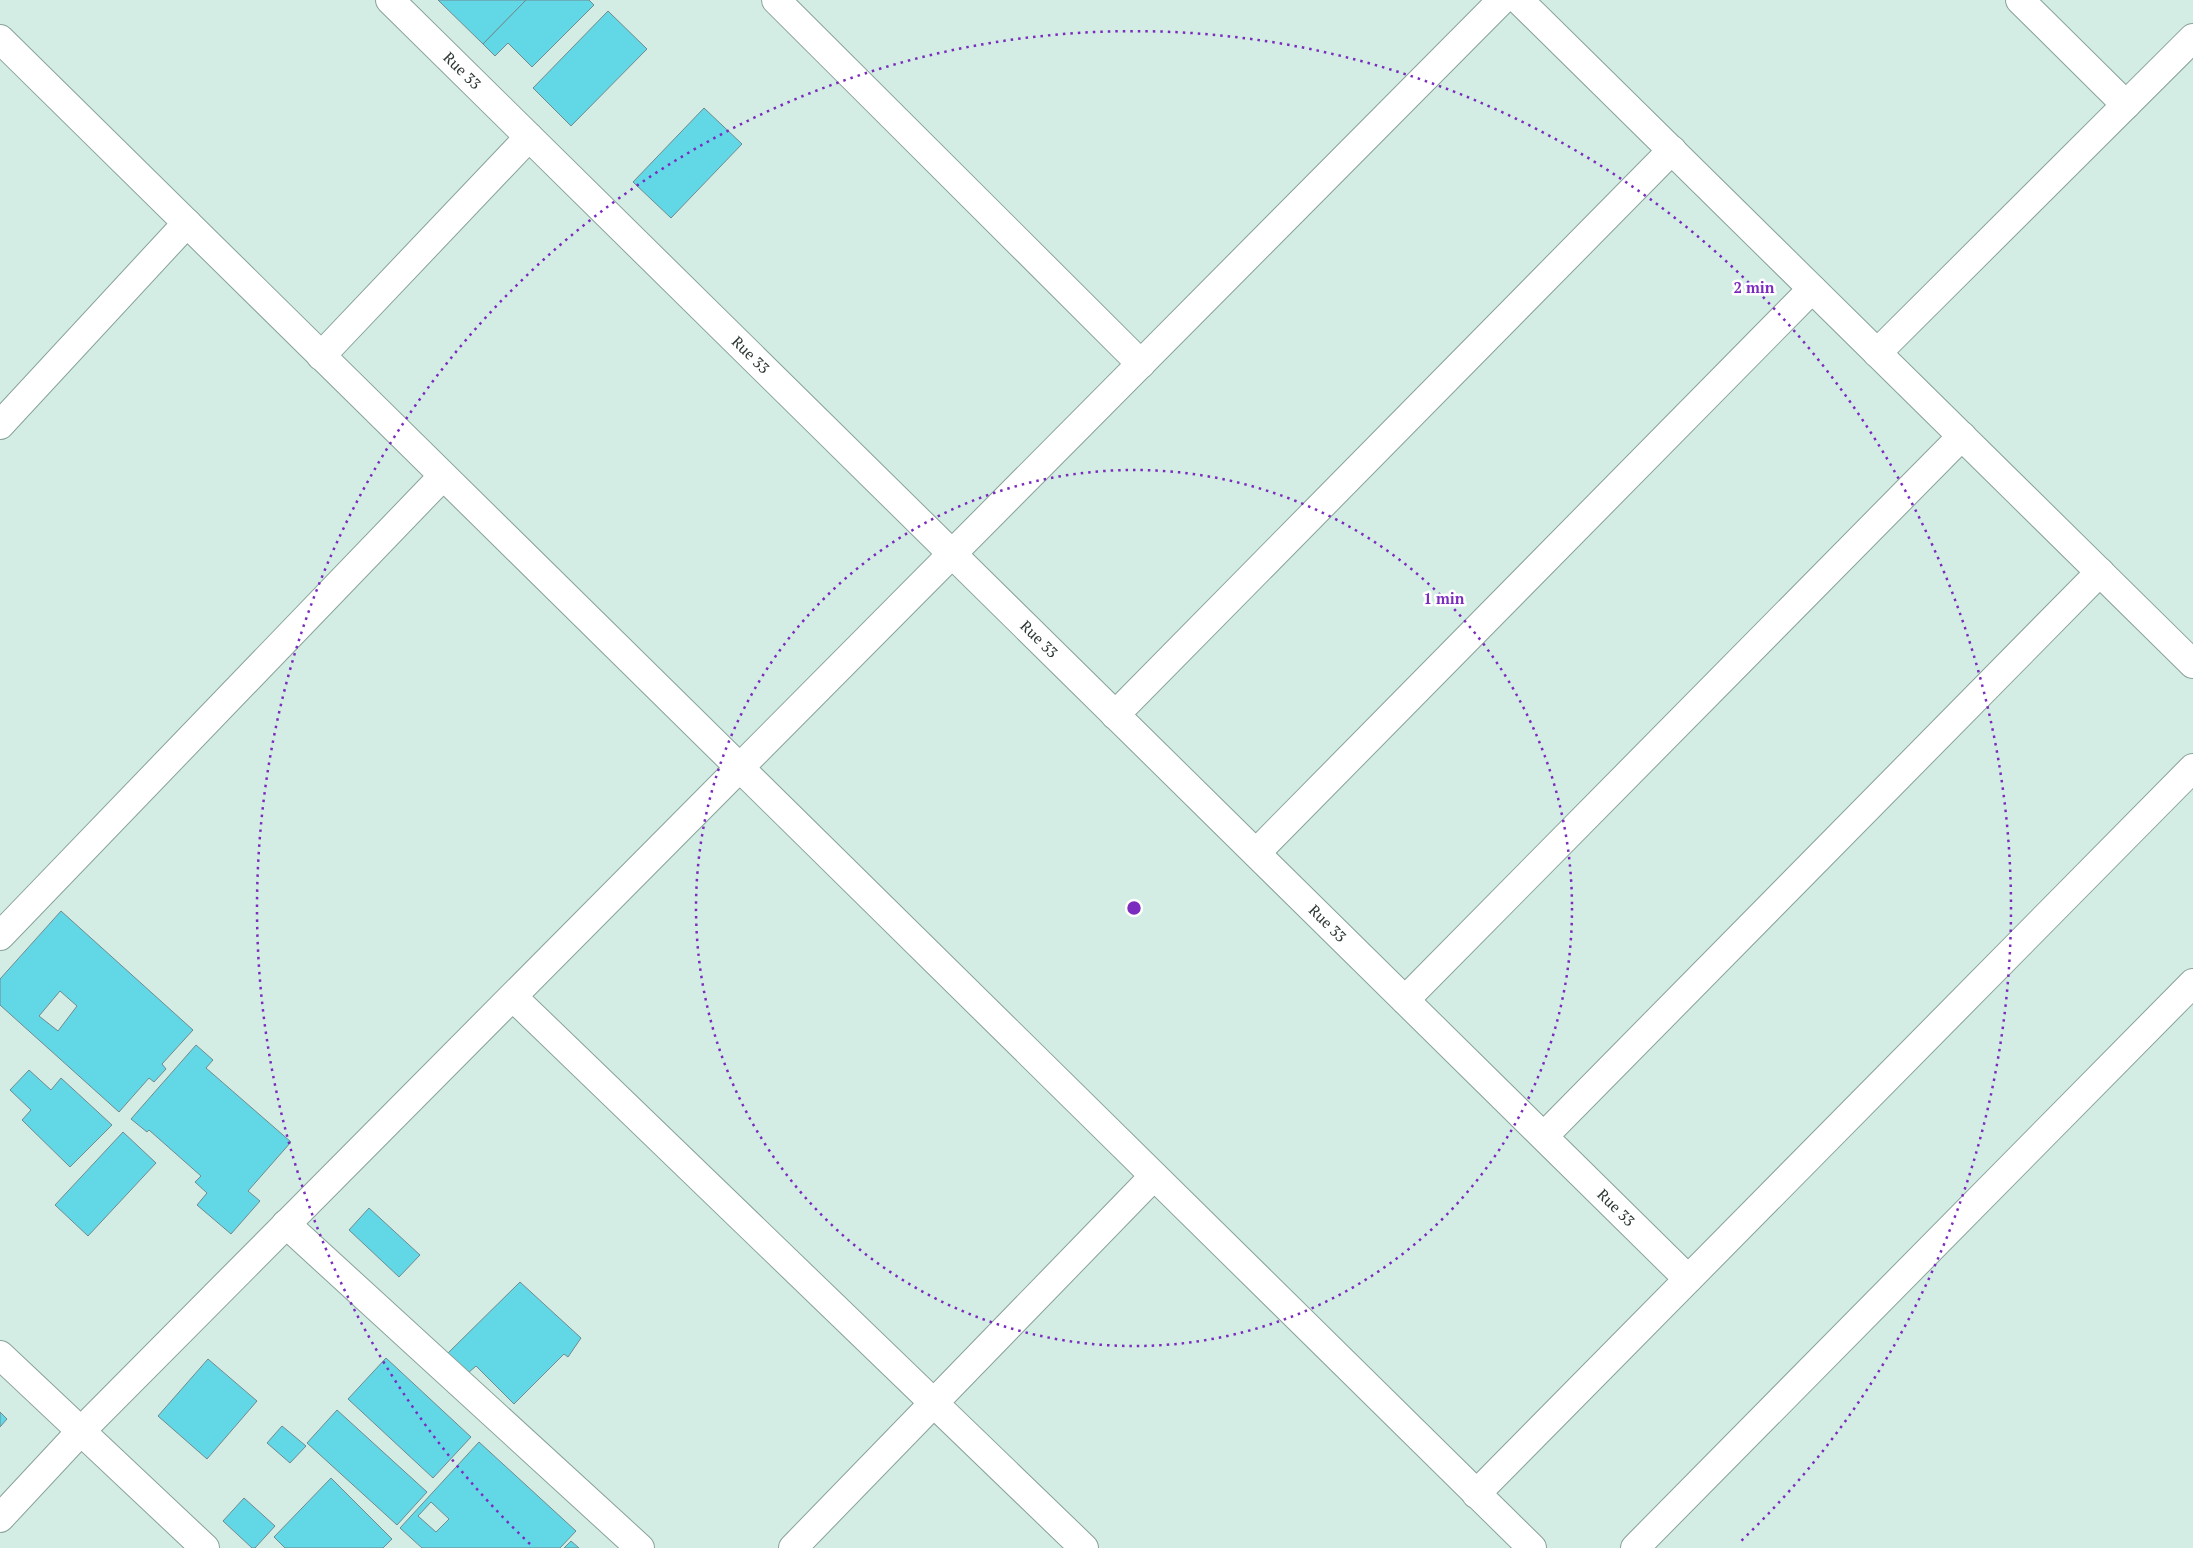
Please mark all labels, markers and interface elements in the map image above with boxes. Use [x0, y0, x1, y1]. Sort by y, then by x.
street label: Rue 33 [439, 47, 486, 93]
text: 2 min [1733, 277, 1775, 297]
street label: Rue 33 [728, 331, 774, 377]
text: 1 min [1423, 588, 1465, 608]
street label: Rue 33 [1016, 616, 1063, 662]
centre of rings [1125, 899, 1143, 917]
street label: Rue 33 [1305, 900, 1351, 946]
street label: Rue 33 [1593, 1184, 1640, 1230]

